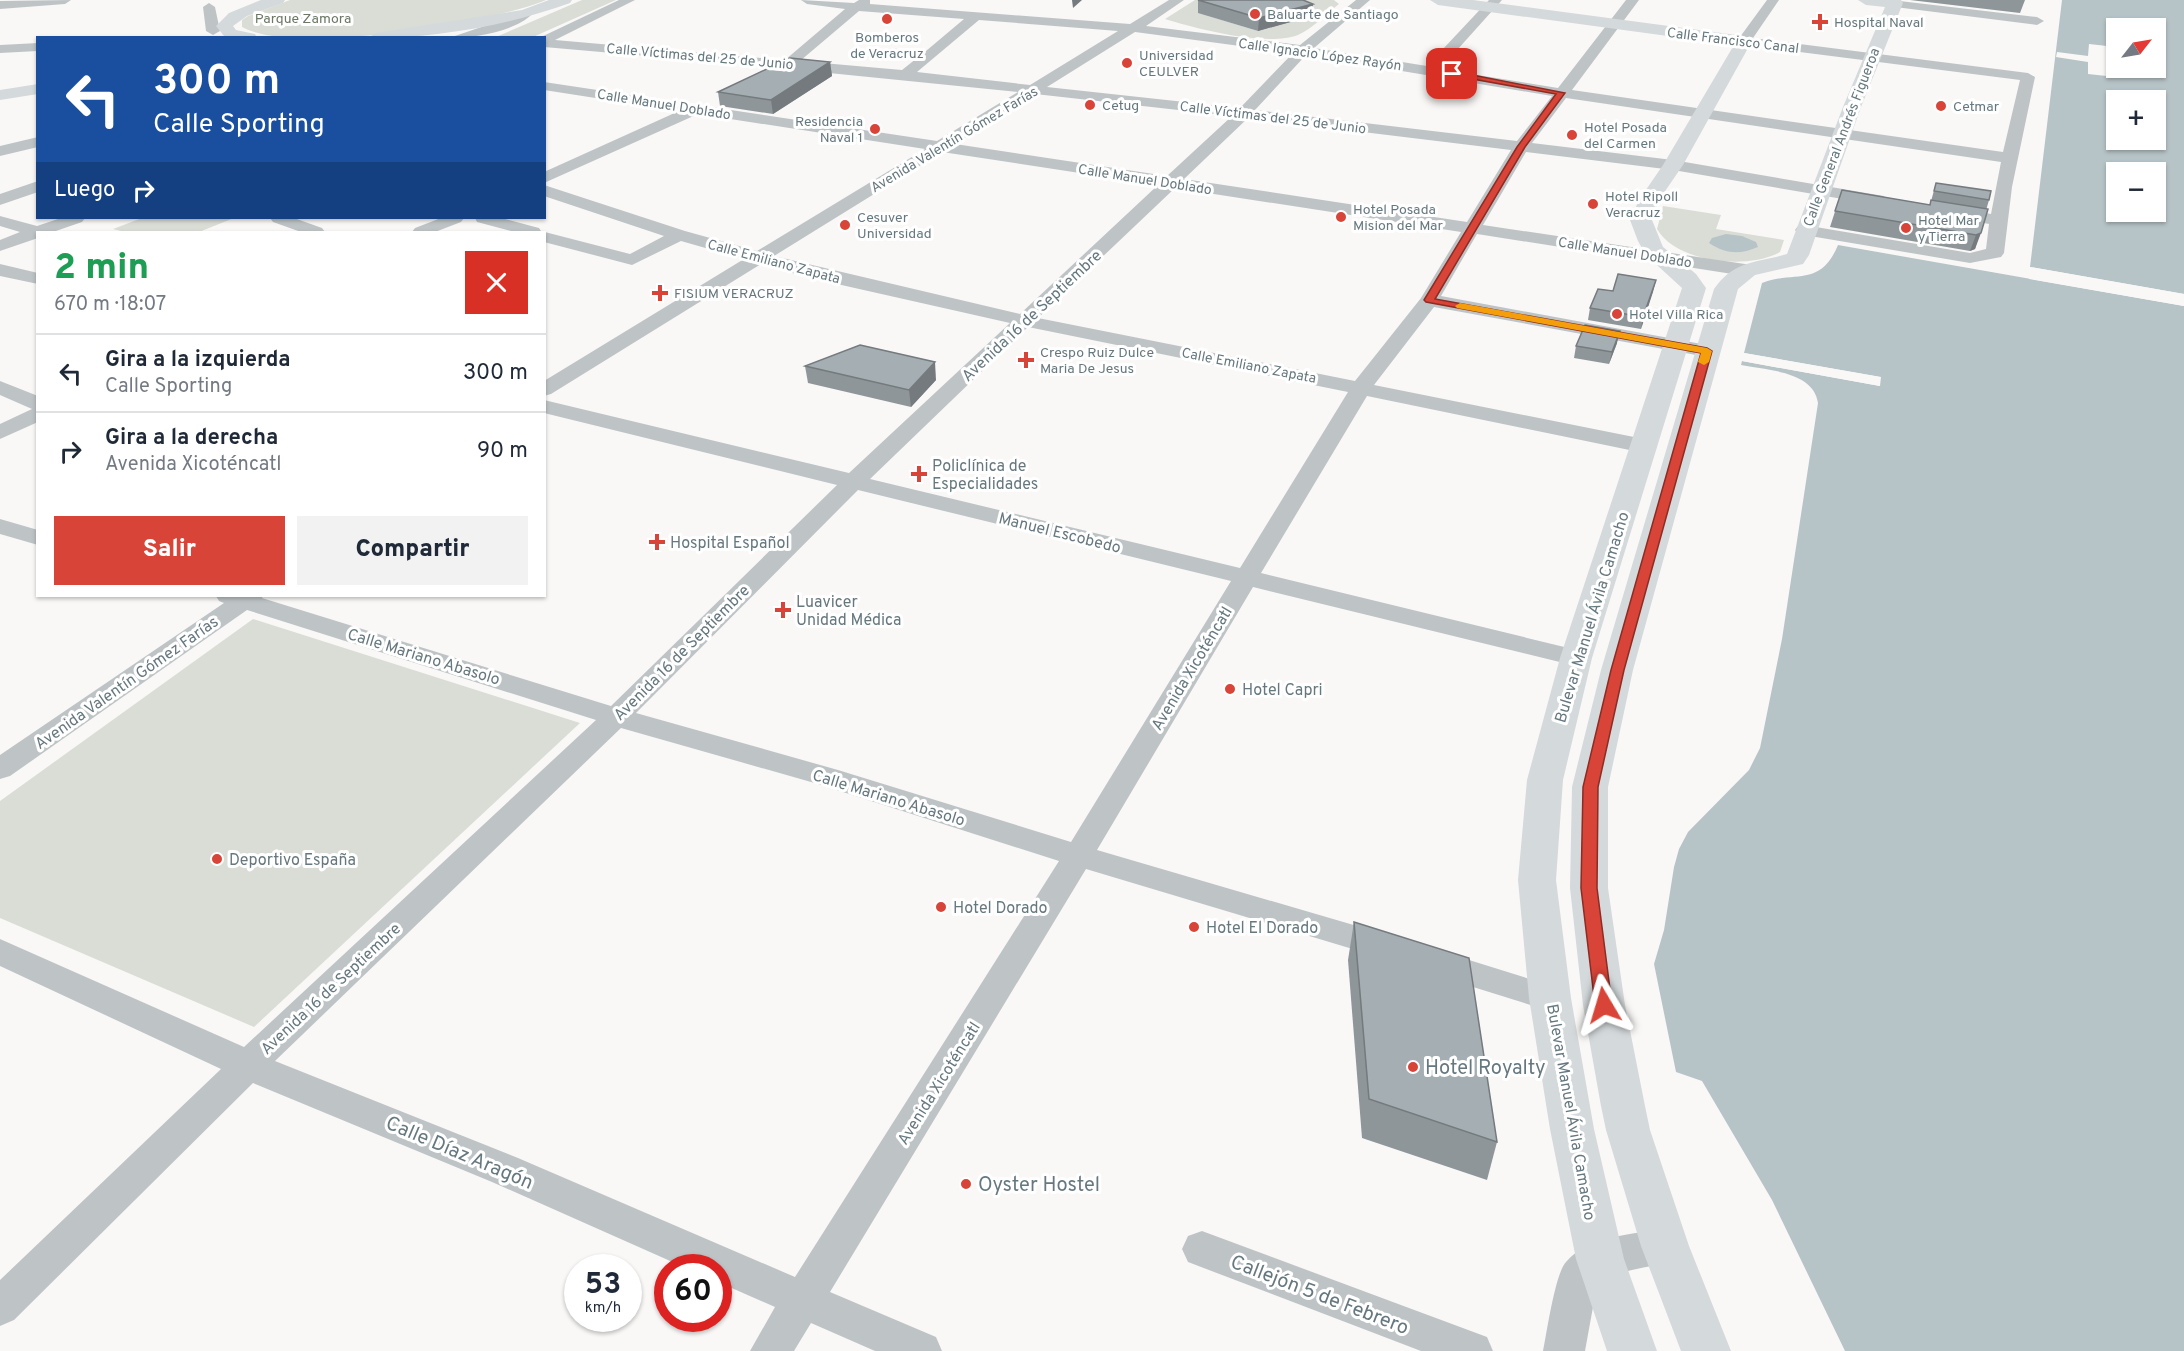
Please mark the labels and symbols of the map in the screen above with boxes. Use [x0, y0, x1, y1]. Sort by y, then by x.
marker: Baluarte de Santiago [1248, 7, 1262, 21]
place label: Baluarte de Santiago [1267, 7, 1399, 24]
park label: Parque Zamora [255, 11, 351, 28]
marker: Bomberos de Veracruz [880, 12, 894, 26]
marker: Hospital Naval [1811, 13, 1829, 31]
place label: Hospital Naval [1834, 15, 1924, 32]
north arrow [2106, 18, 2166, 78]
street label: Calle Francisco Canal [1666, 25, 1800, 58]
place label: Bomberos de Veracruz [850, 30, 924, 63]
street label: Calle Ignacio López Rayón [1237, 36, 1403, 75]
street label: Calle Víctimas del 25 de Junio [606, 41, 794, 74]
street label: Calle General Andrés Figueroa [1800, 46, 1884, 229]
place label: Universidad CEULVER [1139, 48, 1214, 81]
pin [1426, 48, 1477, 99]
marker: Universidad CEULVER [1120, 56, 1134, 70]
street label: Avenida Valentín Gómez Farías [868, 84, 1041, 197]
street label: Calle Manuel Doblado [596, 87, 732, 124]
marker: Cetug [1083, 98, 1097, 112]
place label: Cetug [1102, 98, 1139, 115]
street label: Calle Víctimas del 25 de Junio [1179, 99, 1367, 138]
marker: Cetmar [1934, 99, 1948, 113]
place label: Cetmar [1953, 99, 2000, 116]
place label: Residencia Naval 1 [795, 114, 863, 147]
place label: Hotel Posada del Carmen [1584, 120, 1667, 153]
marker: Residencia Naval 1 [868, 122, 882, 136]
marker: Hotel Posada del Carmen [1565, 128, 1579, 142]
street label: Calle Manuel Doblado [1077, 162, 1213, 199]
place label: Hotel Ripoll Veracruz [1605, 189, 1678, 222]
marker: Hotel Ripoll Veracruz [1586, 197, 1600, 211]
place label: Hotel Posada Mision del Mar [1353, 202, 1444, 235]
place label: Cesuver Universidad [857, 210, 932, 243]
marker: Hotel Posada Mision del Mar [1334, 210, 1348, 224]
place label: Hotel Mar y Tierra [1918, 213, 1980, 246]
marker: Cesuver Universidad [838, 218, 852, 232]
marker: Hotel Mar y Tierra [1899, 221, 1913, 235]
street label: Calle Manuel Doblado [1557, 235, 1693, 272]
street label: Calle Emiliano Zapata [705, 237, 842, 288]
street label: Avenida 16 de Septiembre [958, 246, 1107, 387]
marker: FISIUM VERACRUZ [651, 284, 669, 302]
place label: FISIUM VERACRUZ [674, 286, 794, 303]
marker: Hotel Villa Rica [1610, 307, 1624, 321]
place label: Hotel Villa Rica [1629, 307, 1723, 324]
place label: Crespo Ruiz Dulce Maria De Jesus [1040, 345, 1154, 378]
street label: Calle Emiliano Zapata [1180, 345, 1317, 388]
marker: Crespo Ruiz Dulce Maria De Jesus [1017, 351, 1035, 369]
place label: Policlínica de Especialidades [932, 457, 1038, 495]
marker: Policlínica de Especialidades [910, 465, 928, 483]
street label: Manuel Escobedo [996, 509, 1123, 559]
street label: Bulevar Manuel Ávila Camacho [1549, 509, 1635, 725]
marker: Hospital Español [648, 533, 666, 551]
place label: Hospital Español [670, 534, 790, 554]
street label: Avenida 16 de Septiembre [610, 581, 755, 726]
place label: Luavicer Unidad Médica [796, 593, 901, 631]
marker: Luavicer Unidad Médica [774, 601, 792, 619]
street label: Avenida Xicoténcatl [1148, 603, 1238, 735]
street label: Avenida Valentín Gómez Farías [32, 613, 223, 755]
street label: Calle Mariano Abasolo [345, 625, 502, 691]
place label: Hotel Capri [1242, 681, 1323, 701]
marker: Hotel Capri [1223, 682, 1237, 696]
street label: Calle Mariano Abasolo [810, 766, 967, 832]
place label: Deportivo España [229, 851, 356, 871]
marker: Deportivo España [210, 852, 224, 866]
place label: Hotel Dorado [953, 899, 1048, 919]
marker: Hotel Dorado [934, 900, 948, 914]
street label: Avenida 16 de Septiembre [257, 919, 406, 1060]
place label: Hotel El Dorado [1206, 919, 1318, 939]
marker: Hotel El Dorado [1187, 920, 1201, 934]
position arrow [1572, 973, 1636, 1037]
street label: Bulevar Manuel Ávila Camacho [1541, 1002, 1601, 1222]
street label: Avenida Xicoténcatl [894, 1019, 986, 1149]
place label: Hotel Royalty [1425, 1056, 1546, 1082]
marker: Hotel Royalty [1406, 1060, 1420, 1074]
street label: Calle Díaz Aragón [381, 1111, 537, 1197]
place label: Oyster Hostel [978, 1173, 1100, 1199]
marker: Oyster Hostel [959, 1177, 973, 1191]
street label: Callejón 5 de Febrero [1226, 1250, 1412, 1342]
speed limit sign: 60 [654, 1254, 732, 1332]

